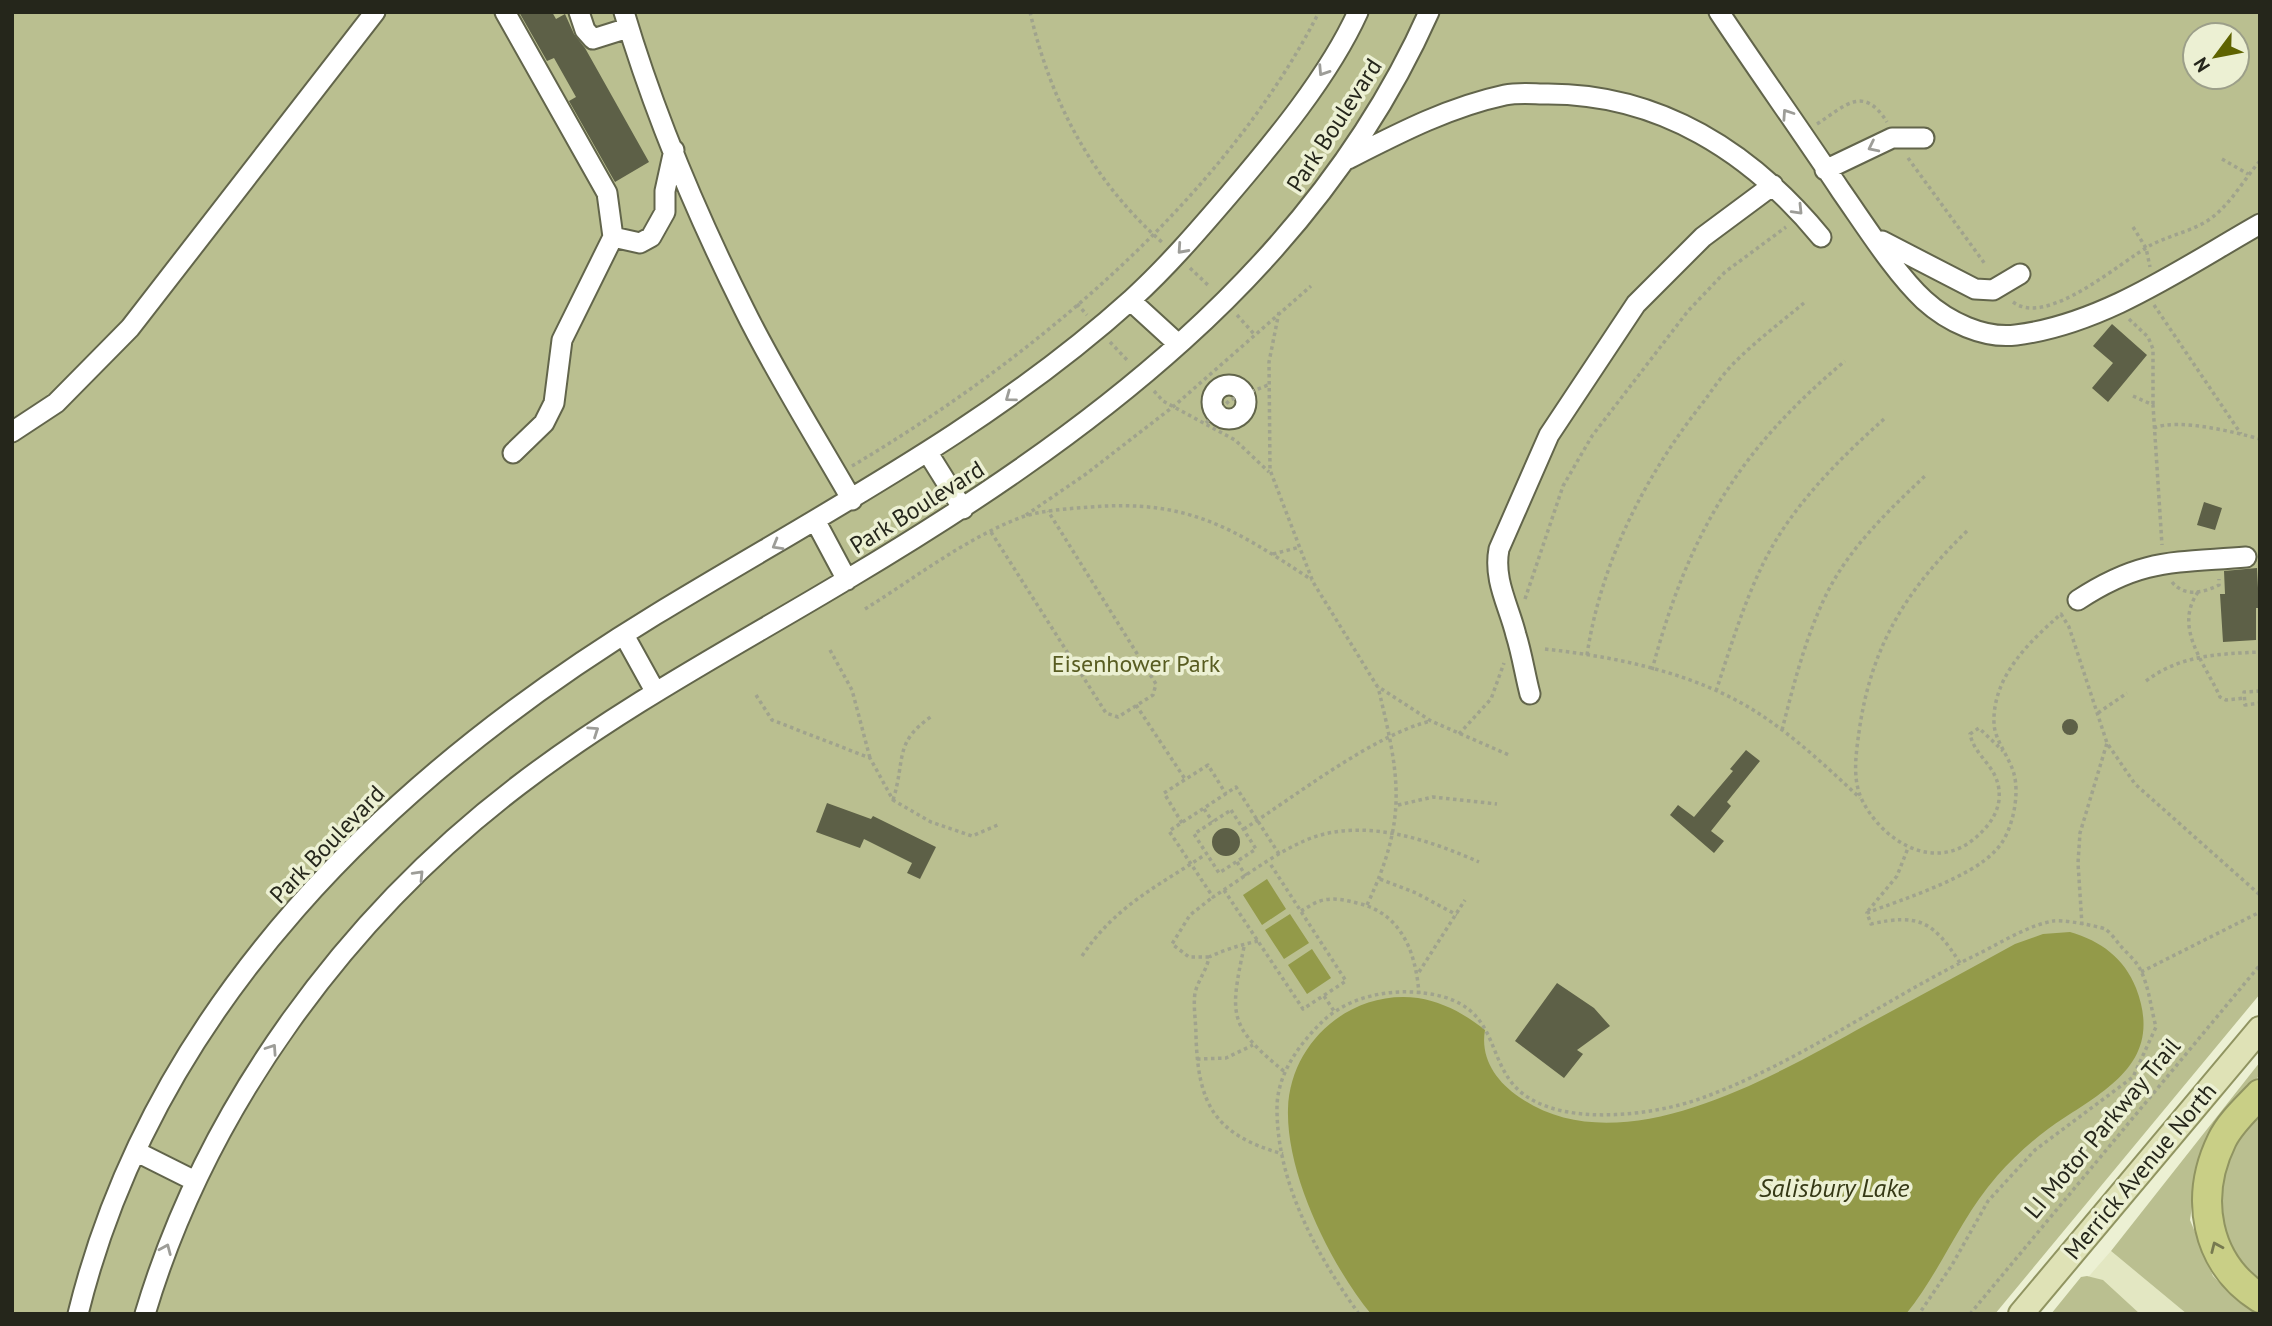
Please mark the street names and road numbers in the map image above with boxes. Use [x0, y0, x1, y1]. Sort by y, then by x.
street label: Park Boulevard [1279, 52, 1389, 198]
street label: Park Boulevard [844, 453, 990, 561]
street label: Park Boulevard [263, 778, 391, 910]
street label: LI Motor Parkway Trail [2017, 1031, 2187, 1225]
street label: Merrick Avenue North [2057, 1076, 2223, 1266]

